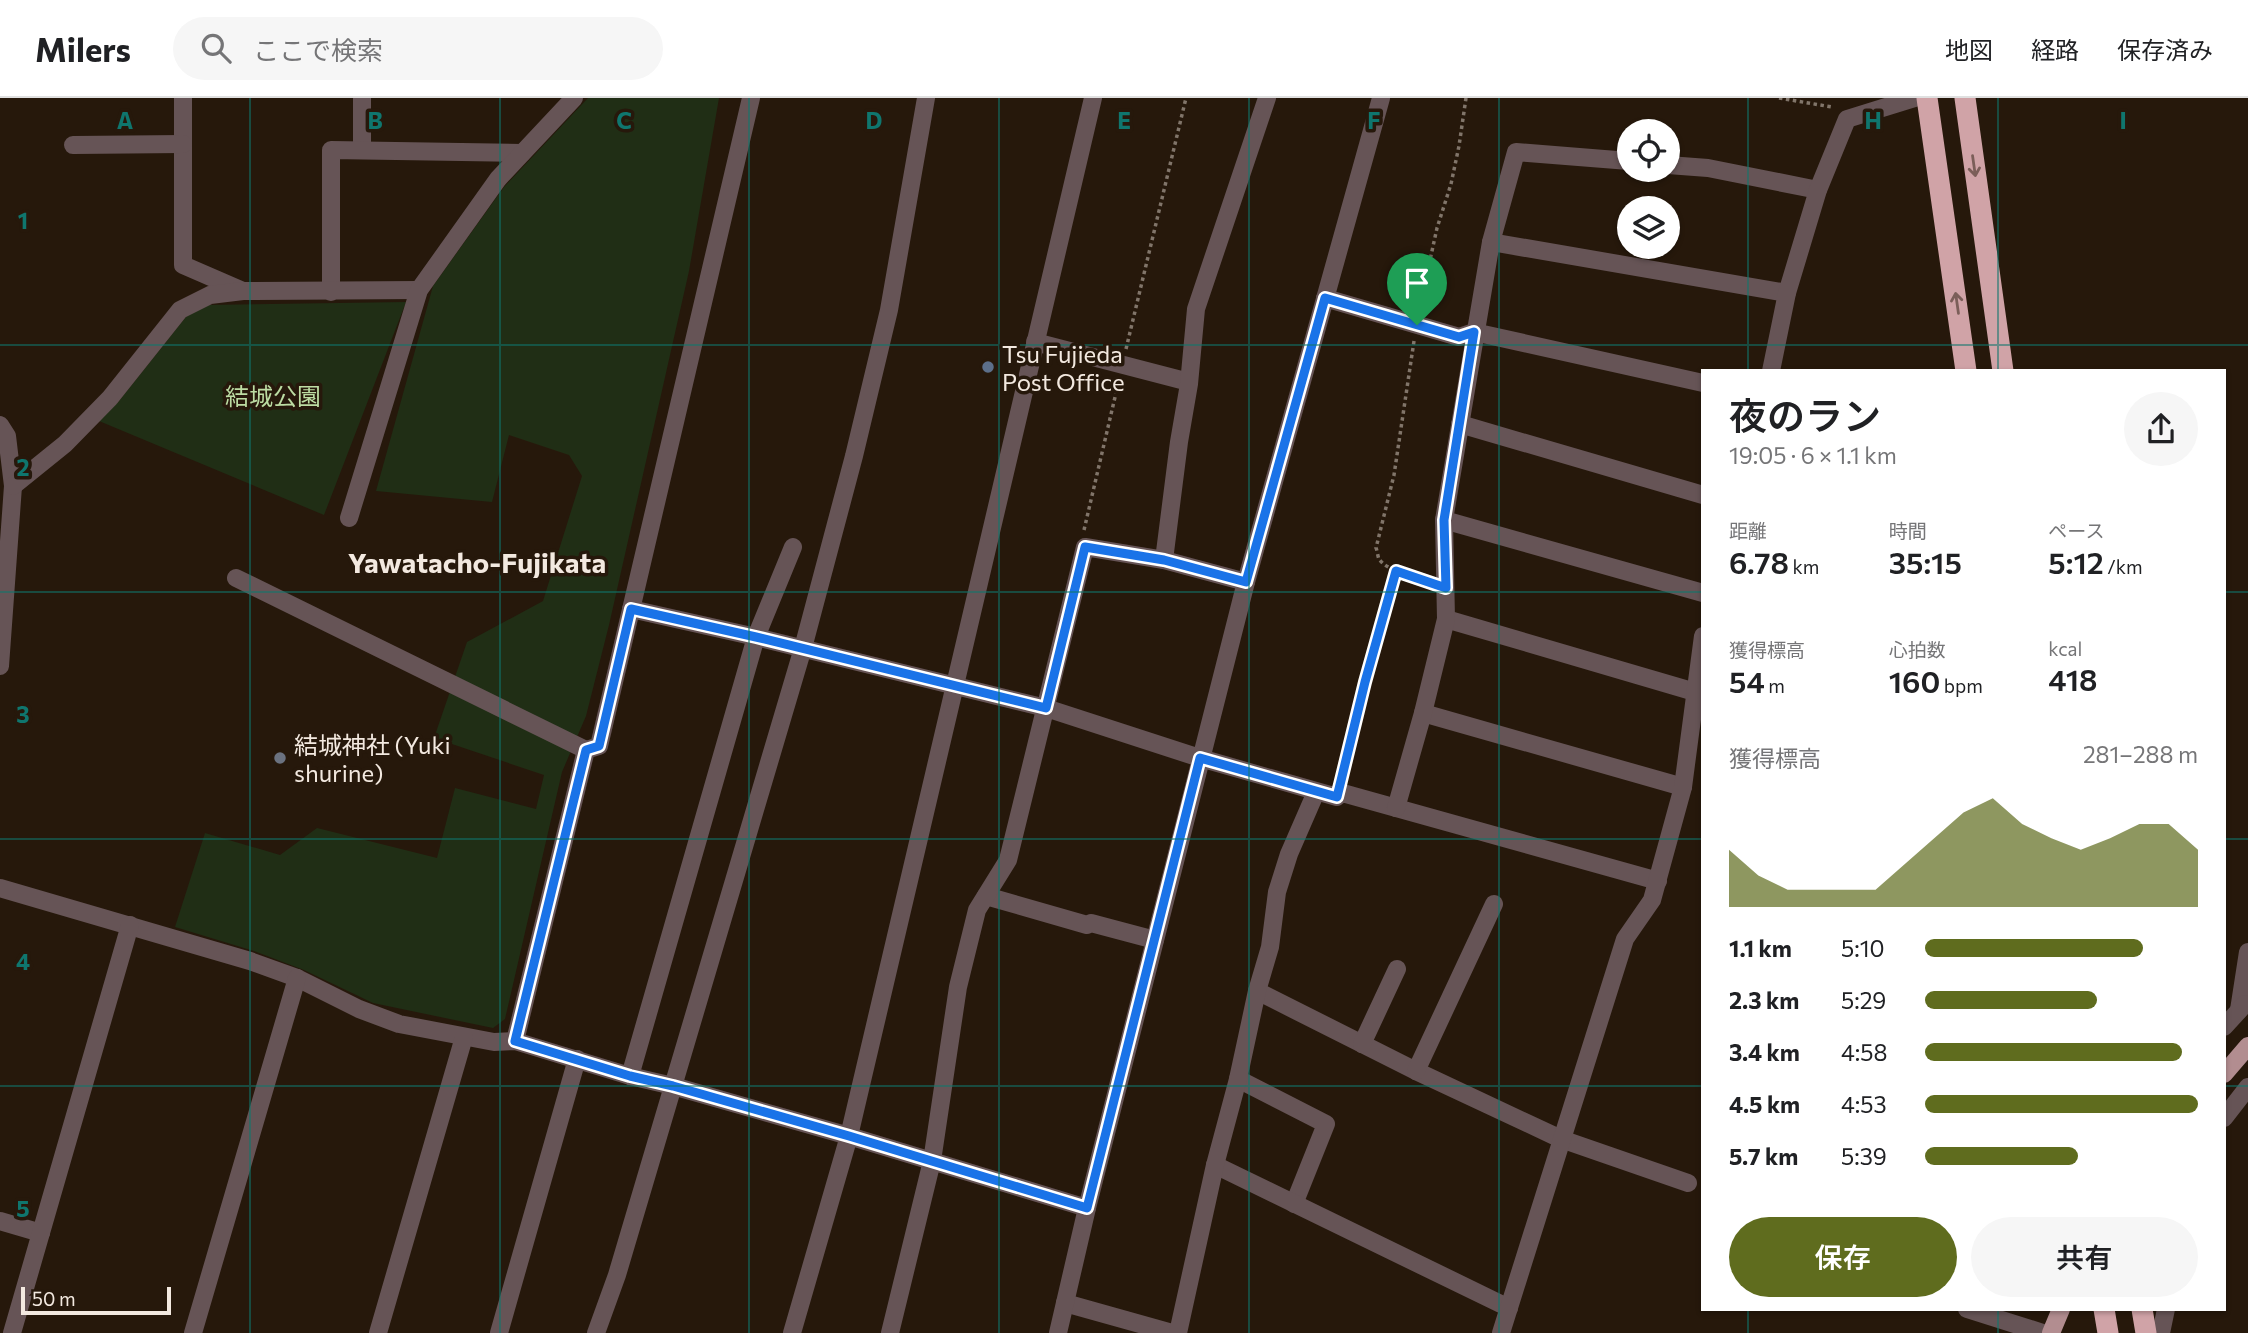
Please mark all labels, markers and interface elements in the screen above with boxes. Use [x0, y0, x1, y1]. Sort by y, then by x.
search box [173, 17, 663, 80]
text: Milers [35, 28, 131, 69]
icon: search [197, 29, 235, 67]
text: ここで検索 [253, 34, 383, 65]
text: 地図 [1945, 35, 1993, 64]
text: 経路 [2031, 35, 2079, 64]
text: 保存済み [2117, 35, 2213, 64]
text: A [117, 106, 134, 134]
text: B [367, 106, 383, 134]
text: C [616, 106, 632, 134]
text: D [866, 106, 883, 134]
text: E [1117, 106, 1131, 134]
text: F [1367, 106, 1381, 134]
text: H [1864, 106, 1882, 134]
text: I [2119, 106, 2127, 134]
map controls [1617, 119, 1680, 259]
button: locate [1617, 119, 1680, 182]
one-way arrow [1968, 154, 1981, 176]
button: layers [1617, 196, 1680, 259]
text: 1 [18, 206, 28, 234]
pin [1387, 253, 1447, 325]
icon: arrive [1398, 264, 1436, 302]
one-way arrow [1950, 293, 1963, 315]
place label: Tsu Fujieda Post Office [1002, 339, 1125, 396]
marker: Tsu Fujieda Post Office [980, 359, 996, 375]
park label: 結城公園 [225, 381, 321, 410]
text: 夜のラン [1729, 391, 1881, 438]
button: share [2124, 392, 2198, 466]
text: 19:05 · 6 × 1.1 km [1729, 441, 1897, 469]
text: 2 [16, 453, 30, 481]
text: 距離 [1729, 519, 1767, 542]
text: 時間 [1889, 519, 1927, 542]
text: ペース [2048, 519, 2104, 542]
text: 6.78 [1729, 543, 1789, 580]
text: 35:15 [1889, 543, 1962, 580]
text: 5:12 [2048, 543, 2104, 580]
district label: Yawatacho-Fujikata [348, 545, 606, 579]
text: km [1789, 555, 1819, 578]
text: /km [2104, 555, 2143, 578]
text: kcal [2048, 637, 2082, 660]
text: 獲得標高 [1729, 638, 1805, 661]
text: 心拍数 [1889, 638, 1946, 661]
text: 418 [2048, 660, 2097, 697]
text: 54 [1729, 662, 1765, 699]
text: 160 [1889, 662, 1940, 699]
text: m [1765, 674, 1785, 697]
text: bpm [1940, 674, 1983, 697]
text: 3 [16, 700, 30, 728]
place label: 結城神社 (Yuki shurine) [294, 730, 451, 787]
text: 281–288 m [2083, 740, 2198, 768]
text: 獲得標高 [1729, 744, 1821, 772]
marker: 結城神社 (Yuki shurine) [272, 750, 288, 766]
text: 1.1 km [1729, 934, 1792, 962]
text: 5:10 [1841, 934, 1884, 962]
text: 4 [16, 947, 30, 975]
text: 2.3 km [1729, 986, 1799, 1014]
text: 5:29 [1841, 986, 1886, 1014]
text: 3.4 km [1729, 1038, 1800, 1066]
text: 4:58 [1841, 1038, 1887, 1066]
text: 4.5 km [1729, 1090, 1800, 1118]
text: 4:53 [1841, 1090, 1887, 1118]
text: 5.7 km [1729, 1142, 1798, 1170]
text: 5:39 [1841, 1142, 1887, 1170]
text: 5 [16, 1194, 30, 1222]
button: 保存 [1729, 1217, 1957, 1297]
button: 共有 [1971, 1217, 2198, 1297]
scale bar [21, 1284, 172, 1316]
text: 50 m [32, 1287, 76, 1310]

